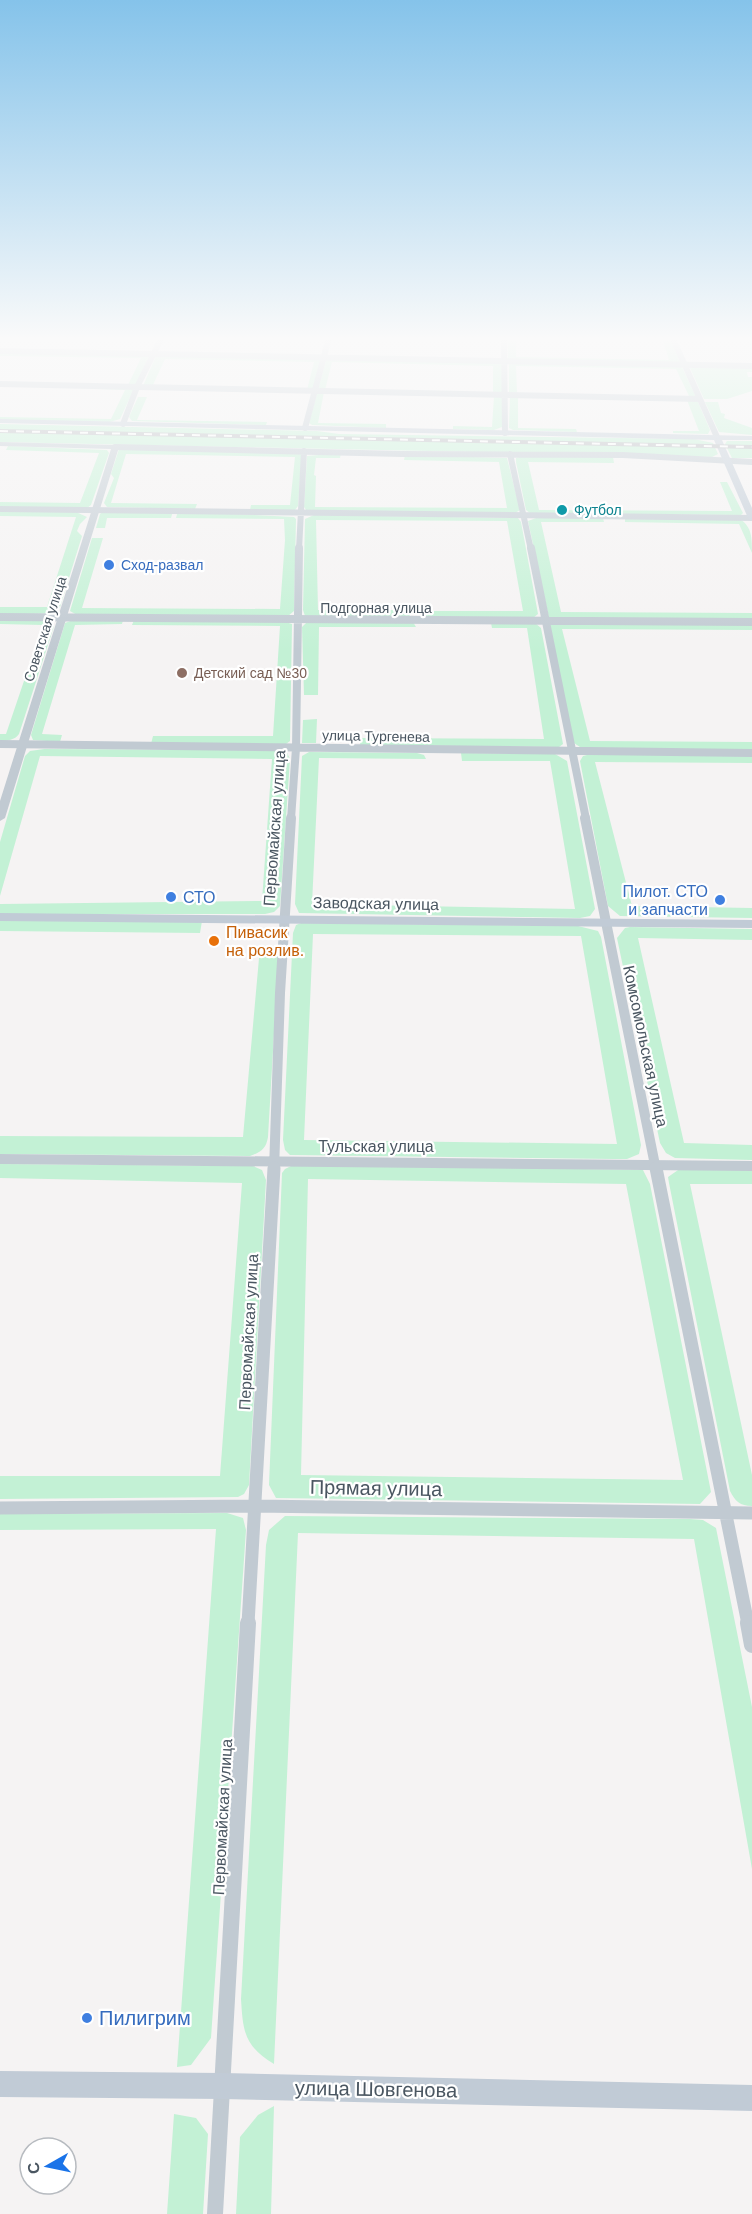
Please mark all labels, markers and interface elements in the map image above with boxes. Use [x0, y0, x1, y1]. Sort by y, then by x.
place label: Футбол [574, 502, 622, 518]
marker: Футбол [555, 503, 569, 517]
place label: Сход-развал [121, 557, 203, 573]
marker: Сход-развал [102, 558, 116, 572]
street label: Советская улица [20, 574, 70, 684]
street label: Подгорная улица [320, 600, 432, 616]
place label: Детский сад №30 [194, 665, 307, 681]
marker: Детский сад №30 [175, 666, 189, 680]
street label: улица Тургенева [322, 727, 430, 745]
street label: Первомайская улица [261, 749, 288, 907]
place label: Пилот. СТО и запчасти [623, 883, 708, 918]
place label: СТО [183, 889, 216, 906]
marker: СТО [164, 890, 178, 904]
marker: Пилот. СТО и запчасти [713, 893, 727, 907]
street label: Заводская улица [313, 894, 439, 913]
place label: Пивасик на розлив. [226, 924, 304, 959]
marker: Пивасик на розлив. [207, 934, 221, 948]
street label: Комсомольская улица [620, 964, 671, 1129]
street label: Тульская улица [318, 1138, 434, 1155]
street label: Первомайская улица [236, 1253, 261, 1411]
street label: Прямая улица [310, 1476, 443, 1500]
street label: Первомайская улица [210, 1738, 235, 1896]
place label: Пилигрим [99, 2007, 191, 2029]
marker: Пилигрим [80, 2011, 94, 2025]
street label: улица Шовгенова [295, 2077, 458, 2101]
north arrow [18, 2136, 78, 2196]
text: С [24, 2161, 43, 2175]

